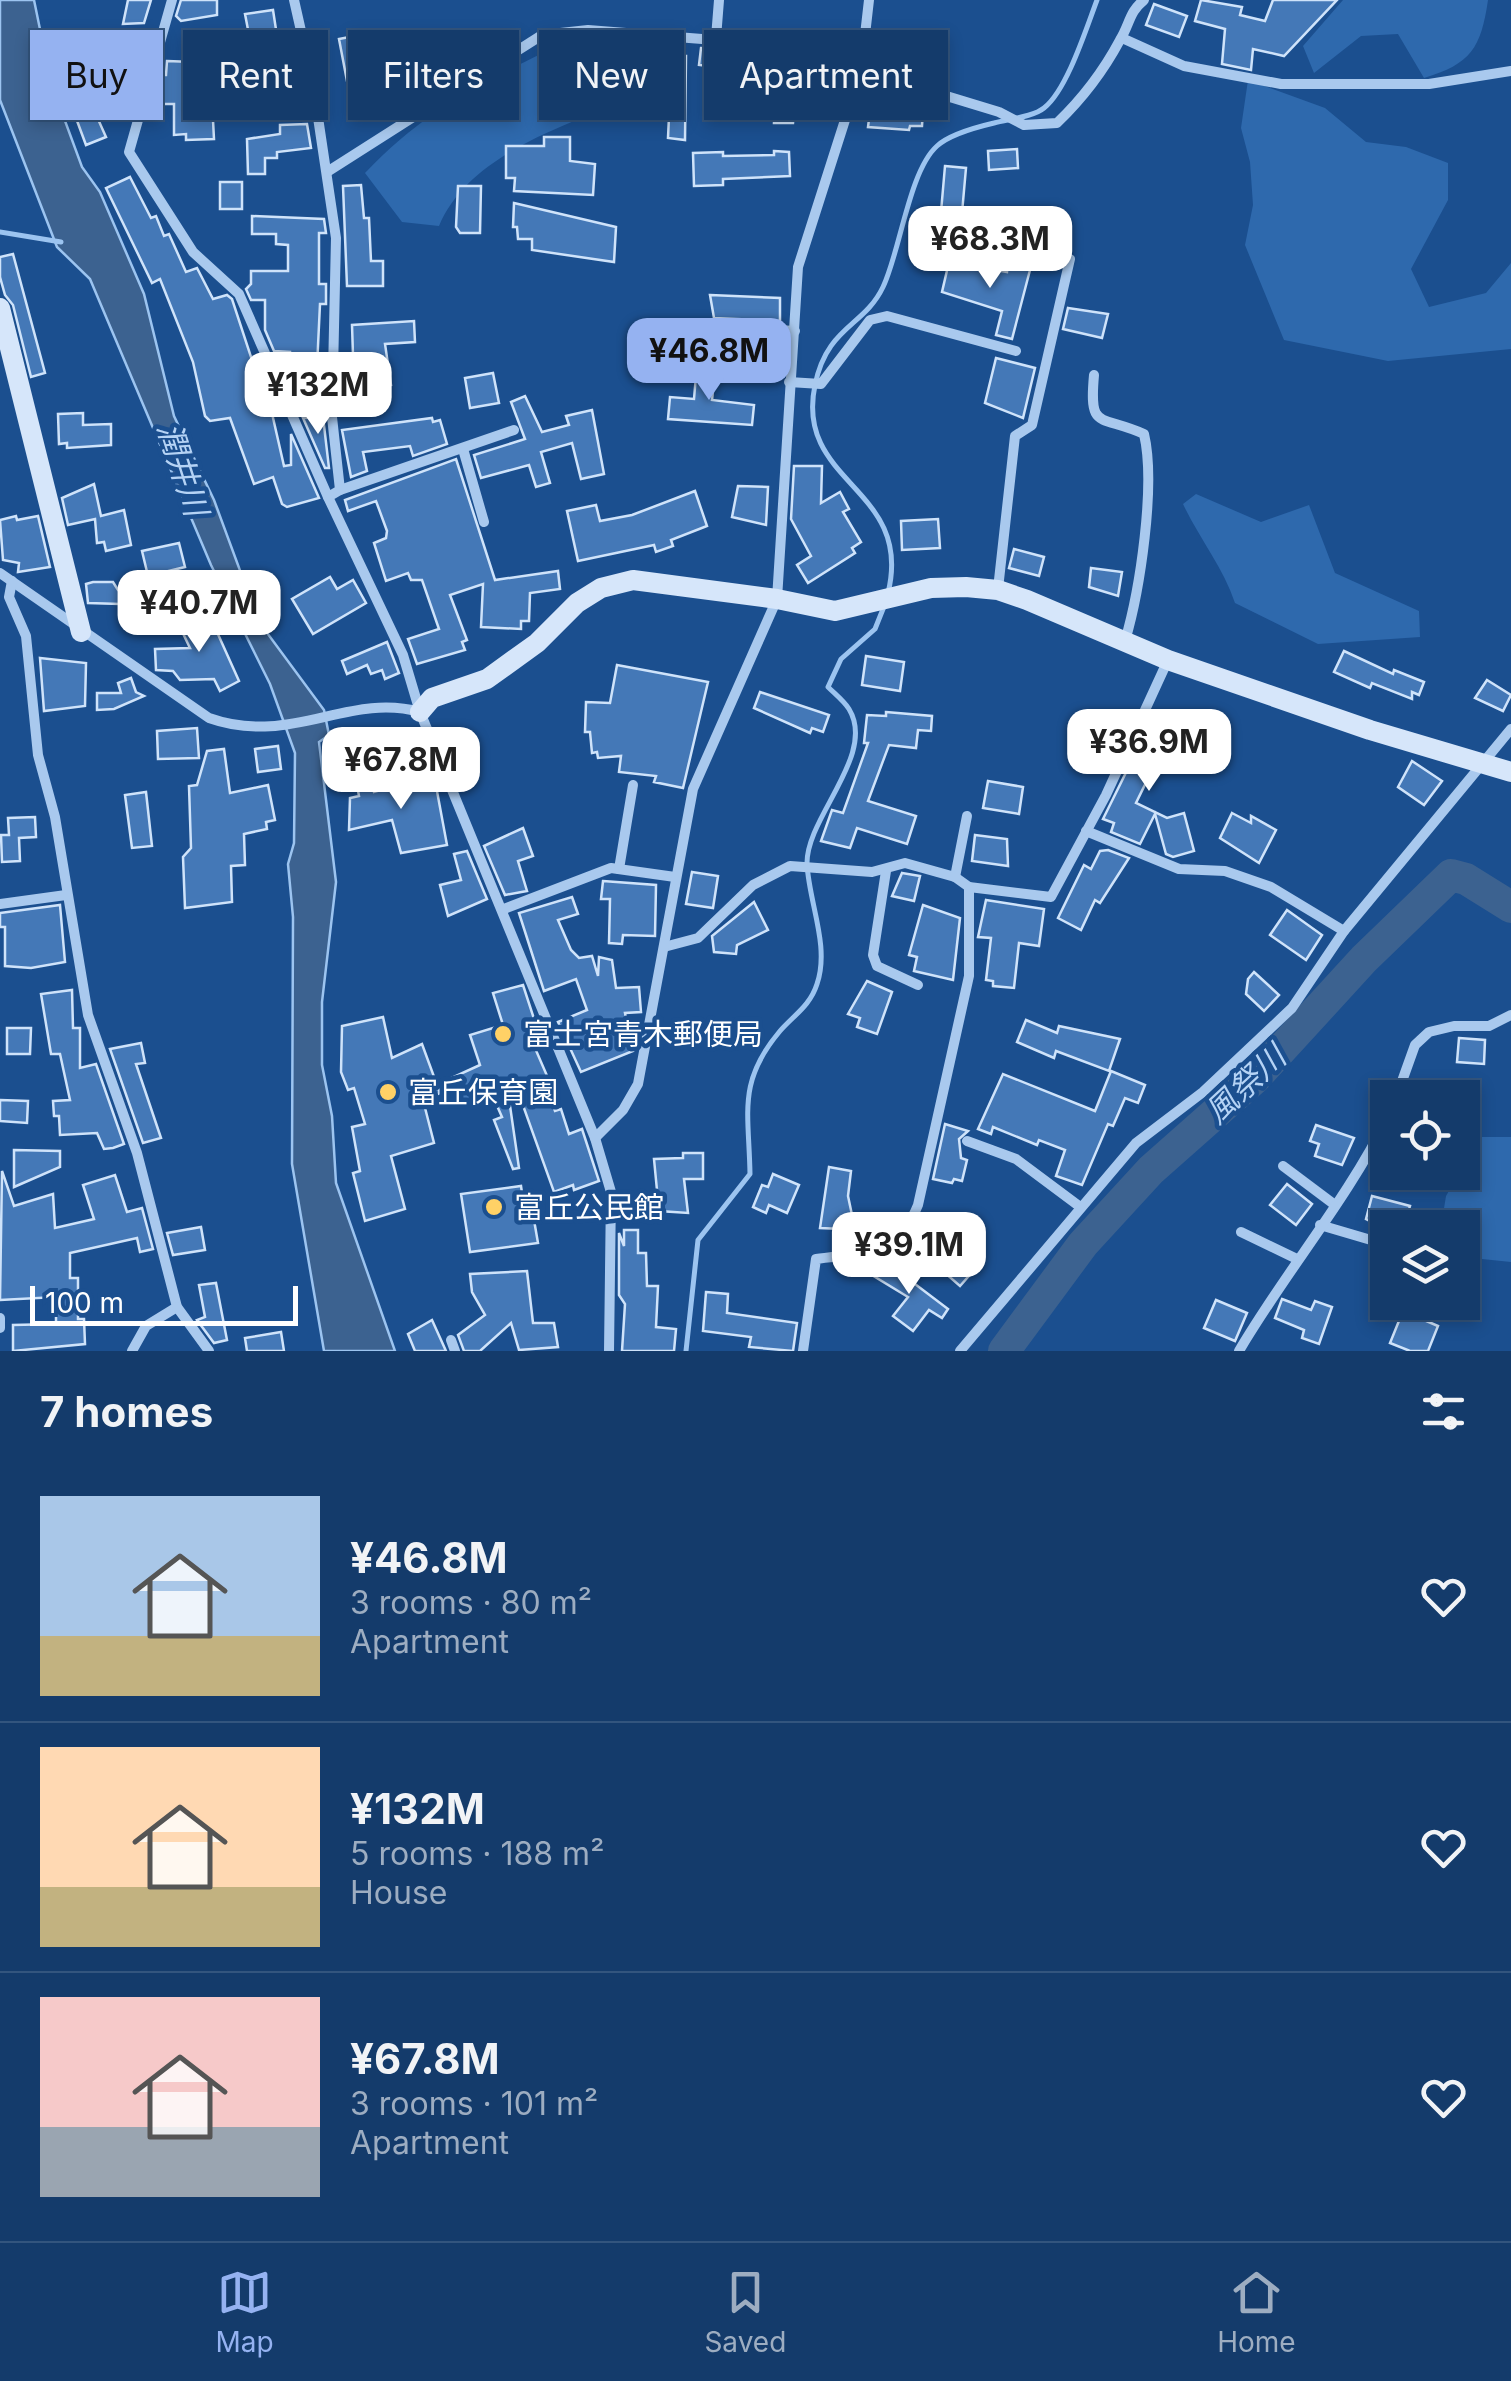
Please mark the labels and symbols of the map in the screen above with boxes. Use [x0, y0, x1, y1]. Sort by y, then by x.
pin: ¥68.3M [909, 206, 1071, 291]
pin: ¥46.8M [628, 318, 790, 403]
pin: ¥132M [248, 352, 388, 437]
water label: 潤井川 [150, 417, 217, 524]
pin: ¥40.7M [118, 570, 280, 655]
pin: ¥36.9M [1068, 709, 1230, 794]
pin: ¥67.8M [320, 727, 482, 812]
place label: 富士宮青木郵便局 [523, 1016, 763, 1052]
marker: 富士宮青木郵便局 [492, 1023, 514, 1045]
water label: 風祭川 [1197, 1035, 1296, 1131]
place label: 富丘保育園 [408, 1074, 558, 1110]
marker: 富丘保育園 [377, 1081, 399, 1103]
place label: 富丘公民館 [514, 1189, 664, 1225]
marker: 富丘公民館 [483, 1196, 505, 1218]
pin: ¥39.1M [828, 1212, 990, 1297]
scale bar [30, 1281, 298, 1326]

